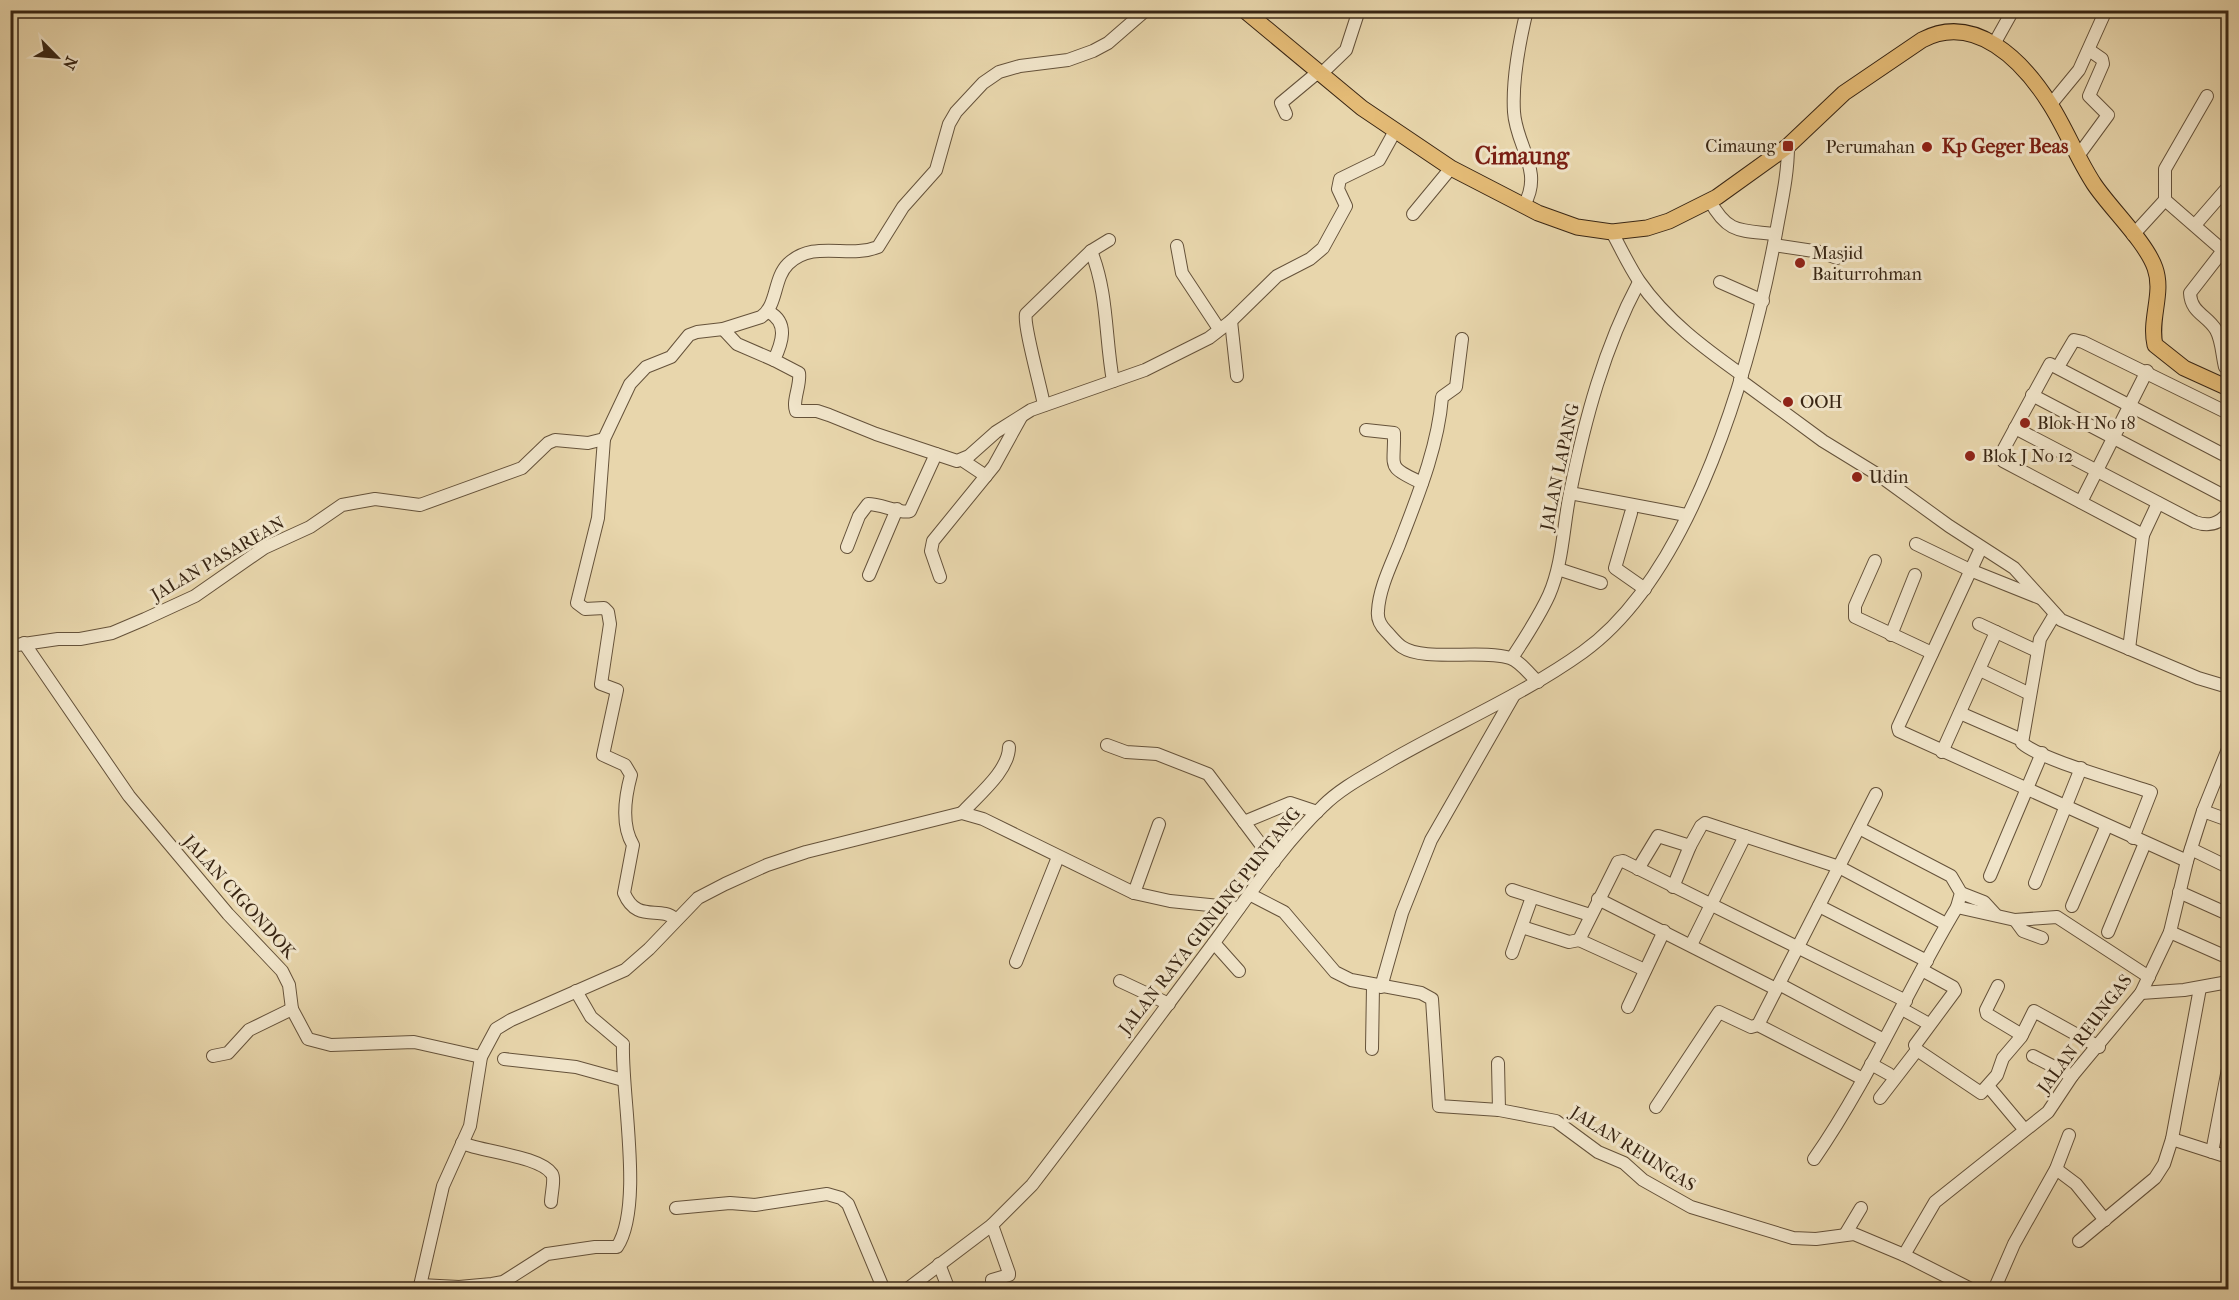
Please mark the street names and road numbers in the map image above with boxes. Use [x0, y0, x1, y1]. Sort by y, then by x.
street label: JALAN LAPANG [1536, 401, 1584, 534]
street label: JALAN PASAREAN [146, 512, 289, 607]
street label: JALAN RAYA GUNUNG PUNTANG [1114, 803, 1305, 1040]
street label: JALAN CIGONDOK [177, 829, 301, 964]
street label: JALAN REUNGAS [2032, 970, 2137, 1099]
street label: JALAN REUNGAS [1565, 1101, 1700, 1196]

